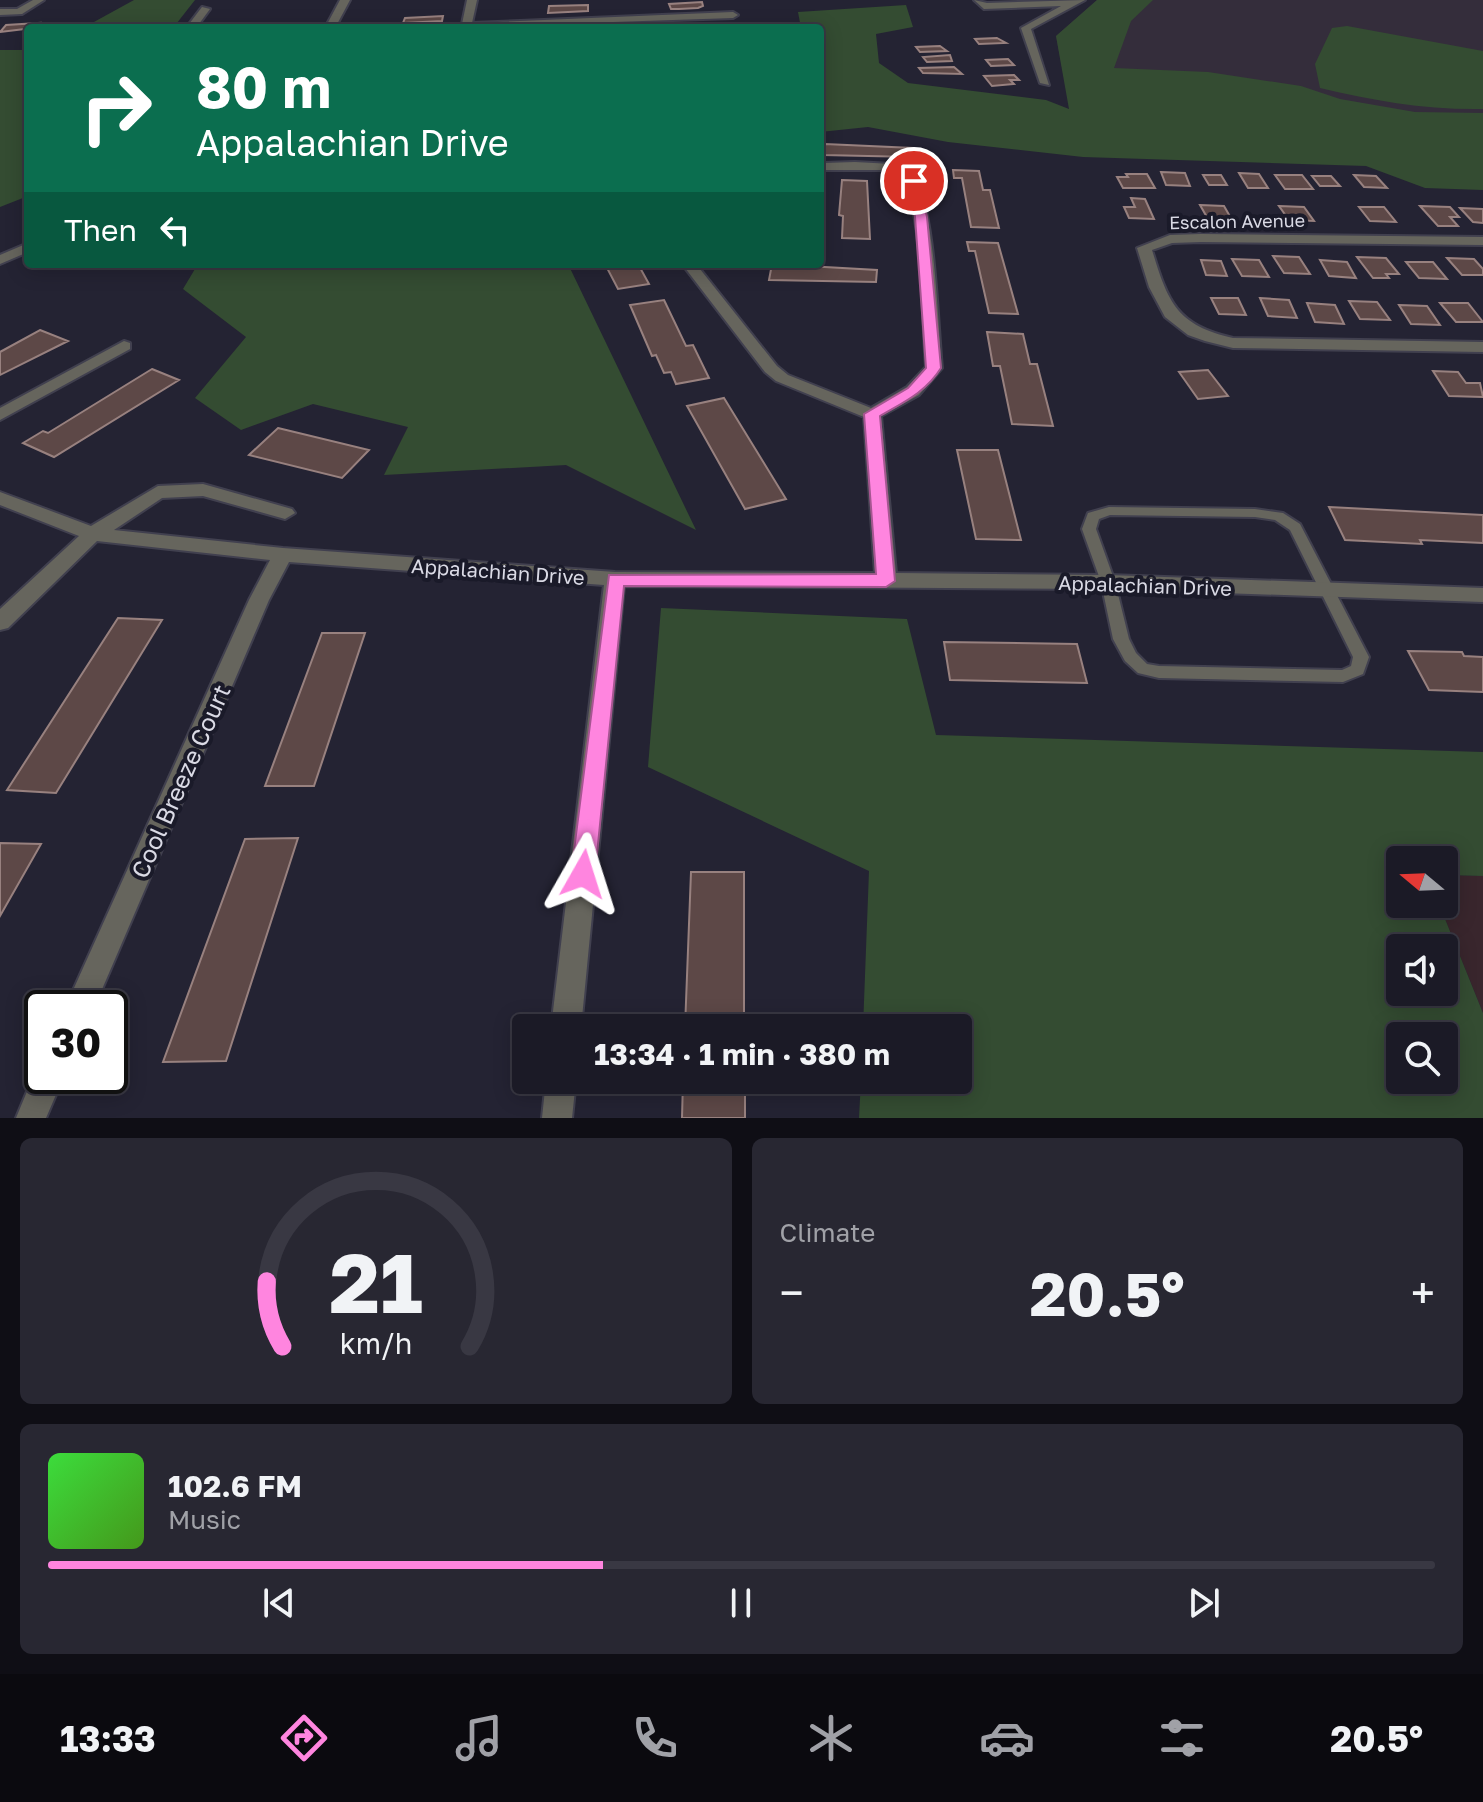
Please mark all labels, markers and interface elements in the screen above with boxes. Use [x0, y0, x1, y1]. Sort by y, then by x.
text: 80 m [196, 53, 331, 120]
icon: right [64, 56, 168, 160]
text: Appalachian Drive [196, 121, 509, 164]
pin [880, 147, 948, 215]
icon: arrive [892, 159, 936, 203]
icon: left [153, 208, 197, 252]
street label: Escalon Avenue [1169, 209, 1305, 233]
text: Then [64, 212, 137, 248]
street label: Appalachian Drive [411, 553, 585, 589]
street label: Appalachian Drive [1058, 570, 1232, 600]
street label: Cool Breeze Court [124, 680, 236, 882]
position arrow [541, 832, 625, 916]
north arrow [1386, 846, 1458, 918]
map controls [1386, 846, 1458, 1094]
button: sound [1386, 934, 1458, 1006]
speed limit sign: 30 [24, 990, 128, 1094]
button: search [1386, 1022, 1458, 1094]
text: 13:34 · 1 min · 380 m [594, 1036, 890, 1072]
text: Climate [780, 1217, 875, 1248]
text: 21 [329, 1231, 423, 1331]
text: 20.5° [1030, 1257, 1185, 1329]
text: − [780, 1266, 804, 1319]
text: + [1411, 1266, 1435, 1319]
text: km/h [339, 1326, 412, 1360]
text: 102.6 FM [168, 1468, 302, 1504]
text: Music [168, 1504, 241, 1535]
icon: previous [257, 1581, 301, 1625]
icon: pause [719, 1581, 763, 1625]
icon: next [1182, 1581, 1226, 1625]
icon: directions [276, 1710, 332, 1766]
icon: music [451, 1710, 507, 1766]
icon: phone [627, 1710, 683, 1766]
icon: climate [803, 1710, 859, 1766]
icon: car [979, 1710, 1035, 1766]
icon: filters [1154, 1710, 1210, 1766]
text: 13:33 [60, 1717, 156, 1760]
text: 20.5° [1330, 1717, 1423, 1760]

